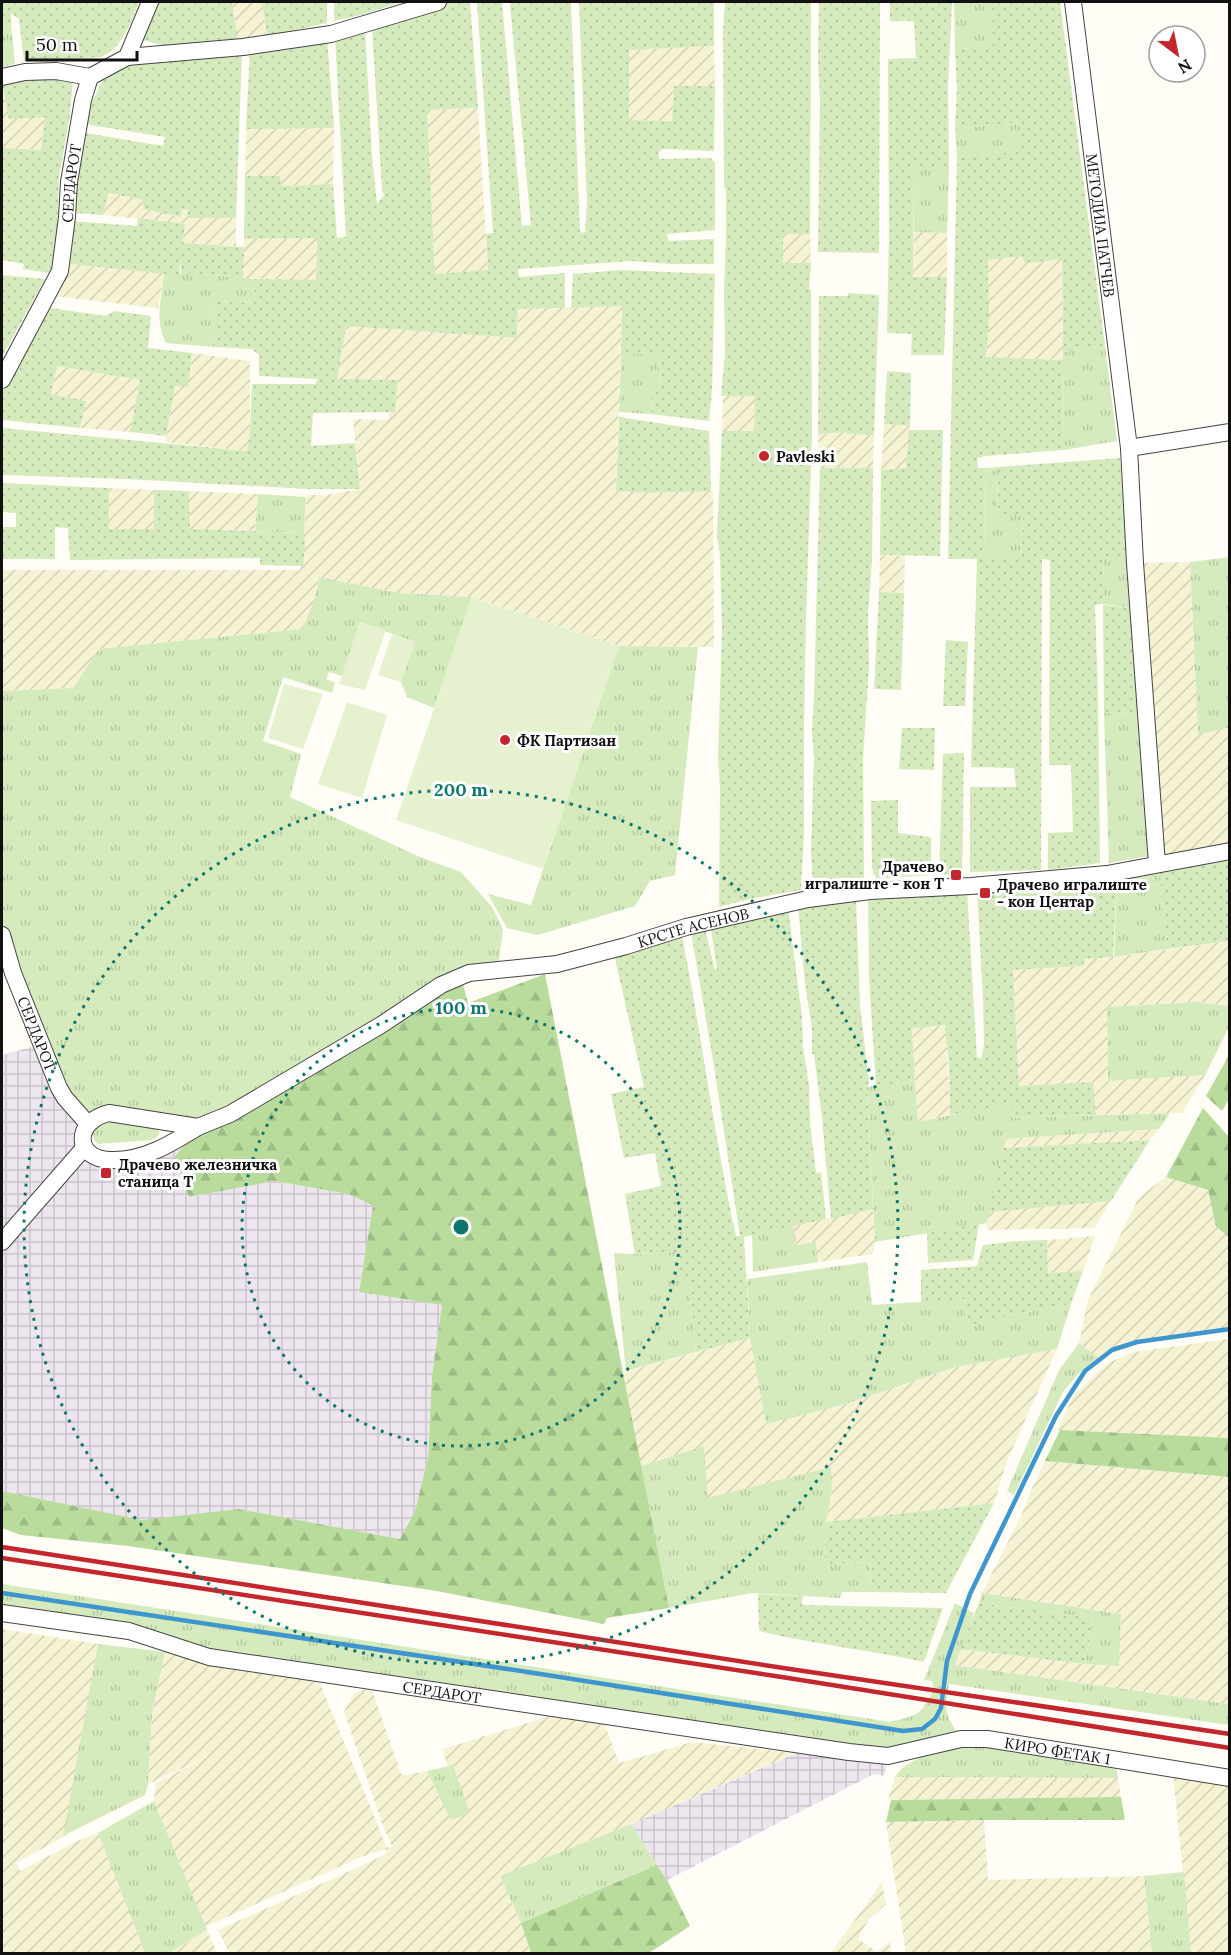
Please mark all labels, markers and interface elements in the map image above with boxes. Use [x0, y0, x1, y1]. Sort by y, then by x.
scale bar [27, 24, 136, 62]
north arrow [1147, 24, 1207, 84]
text: 50 m [36, 33, 78, 56]
text: N [1174, 55, 1195, 78]
street label: СЕРДАРОТ [57, 142, 85, 224]
street label: МЕТОДИЈА ПАТЧЕВ [1083, 152, 1119, 298]
place label: Pavleski [776, 447, 835, 466]
marker: Pavleski [757, 449, 771, 463]
place label: ФК Партизан [517, 731, 616, 750]
marker: ФК Партизан [498, 733, 512, 747]
text: 200 m [434, 778, 488, 801]
place label: Драчево игралиште - кон T [805, 857, 944, 893]
marker: Драчево игралиште - кон T [949, 868, 963, 882]
place label: Драчево игралиште - кон Центар [997, 875, 1147, 911]
marker: Драчево игралиште - кон Центар [978, 886, 992, 900]
street label: КРСТЕ АСЕНОВ [635, 903, 751, 951]
street label: СЕРДАРОТ [14, 994, 61, 1074]
text: 100 m [435, 996, 487, 1019]
place label: Драчево железничка станица Т [118, 1155, 277, 1191]
marker: Драчево железничка станица Т [99, 1166, 113, 1180]
centre of rings [451, 1217, 471, 1237]
street label: СЕРДАРОТ [402, 1676, 483, 1707]
street label: КИРО ФЕТАК 1 [1003, 1732, 1112, 1768]

